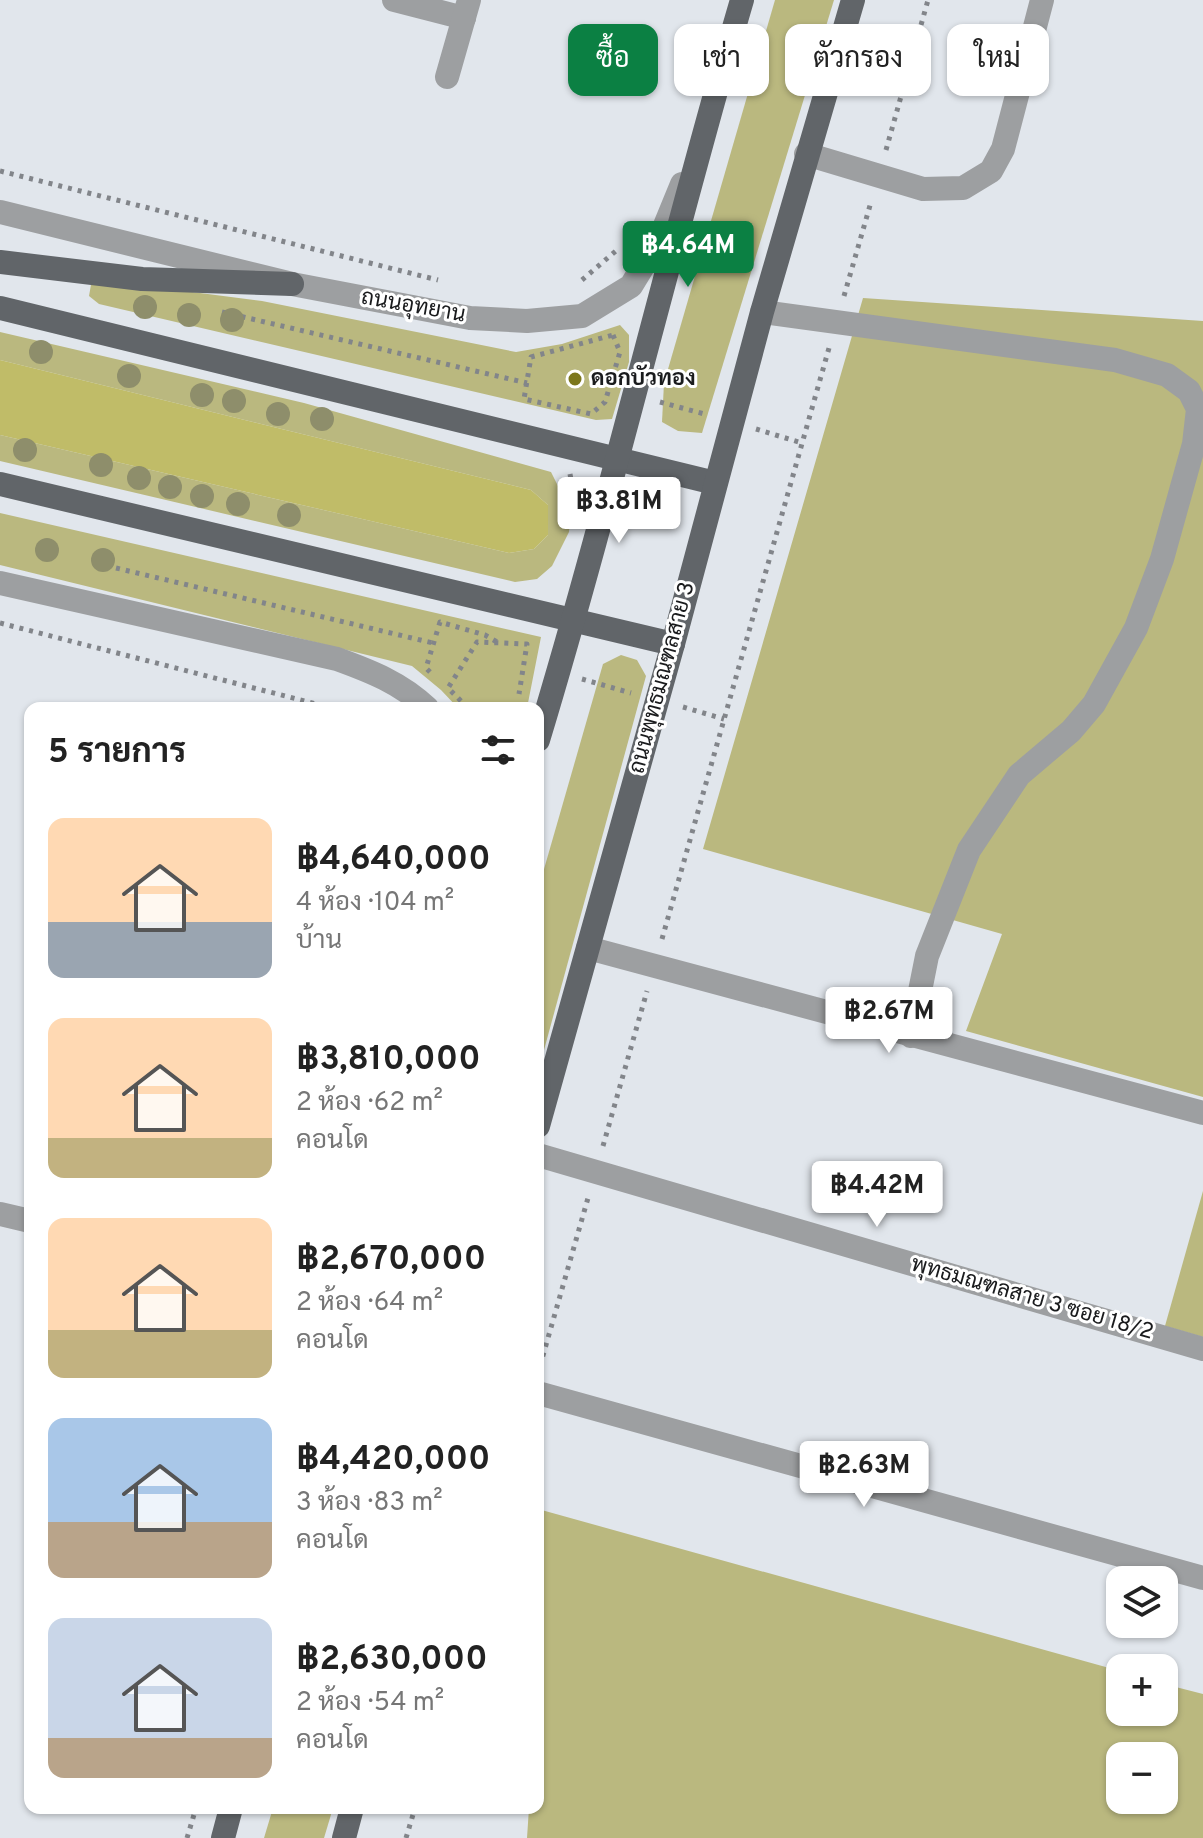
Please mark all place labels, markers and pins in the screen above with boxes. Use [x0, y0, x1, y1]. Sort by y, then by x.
pin: ฿4.64M [623, 221, 753, 289]
place label: ดอกบัวทอง [591, 364, 696, 393]
marker: ดอกบัวทอง [566, 370, 584, 388]
pin: ฿3.81M [554, 477, 684, 545]
pin: ฿2.67M [824, 987, 954, 1055]
pin: ฿4.42M [812, 1161, 942, 1229]
pin: ฿2.63M [799, 1441, 929, 1509]

